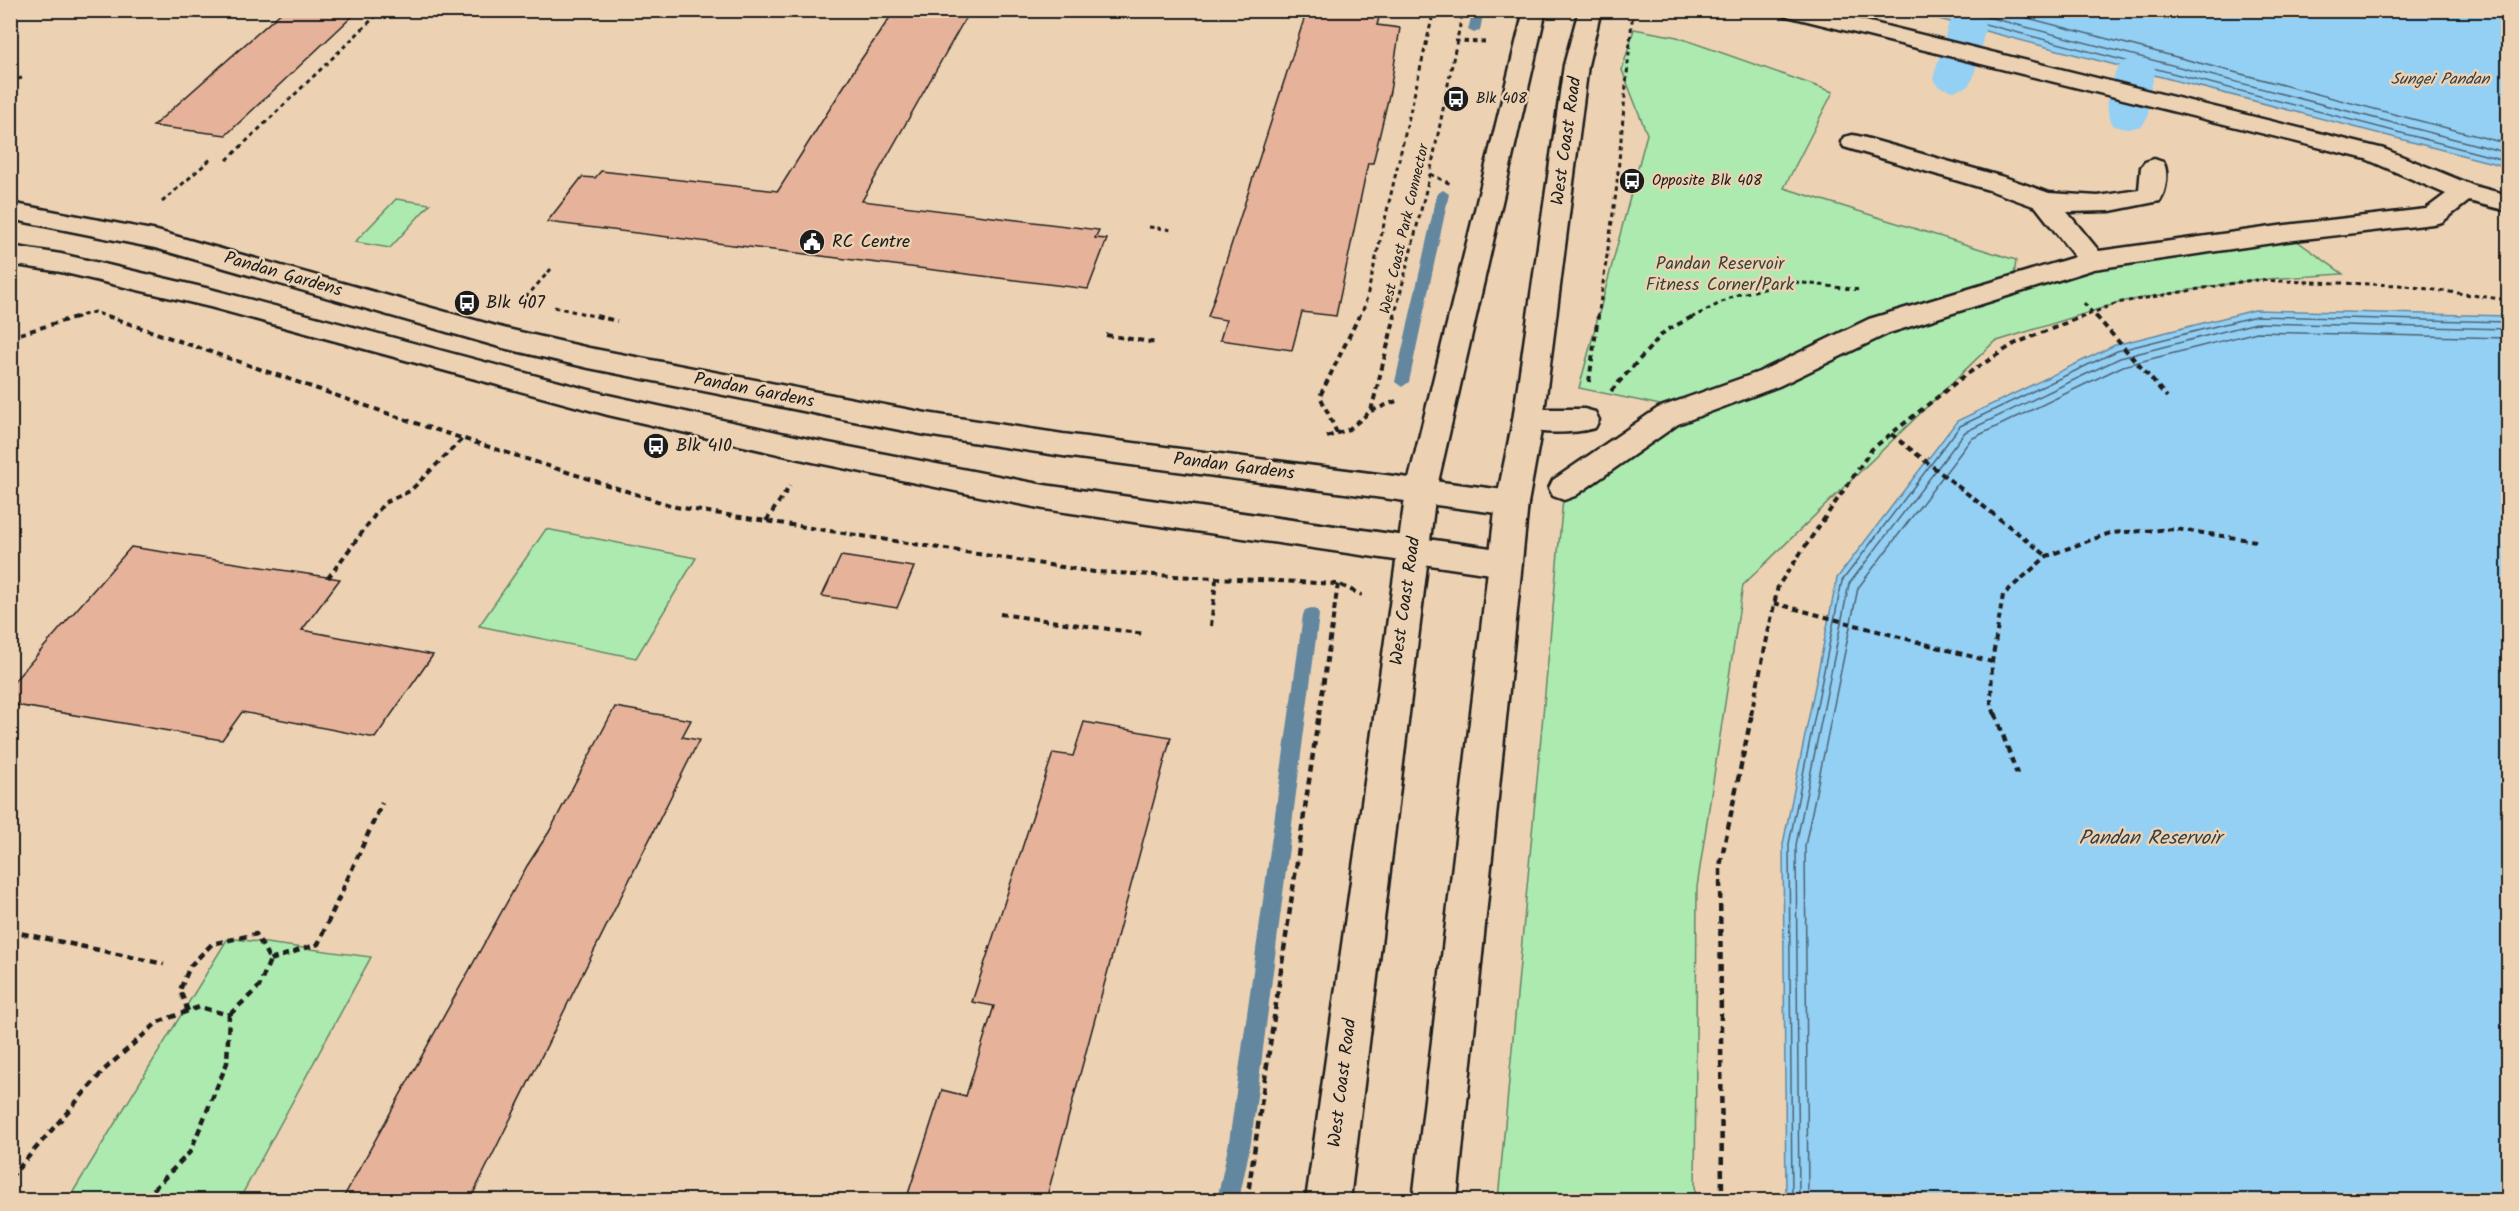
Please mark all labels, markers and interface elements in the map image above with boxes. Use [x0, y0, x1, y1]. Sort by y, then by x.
water label: Sungei Pandan [2391, 67, 2491, 92]
street label: West Coast Road [1544, 74, 1591, 207]
bus stop icon: Blk 408 [1441, 84, 1471, 114]
place label: Blk 408 [1476, 87, 1528, 111]
street label: West Coast Park Connector [1374, 141, 1436, 316]
bus stop icon: Opposite Blk 408 [1617, 166, 1647, 196]
place label: Opposite Blk 408 [1652, 169, 1763, 193]
public building icon: RC Centre [797, 227, 827, 257]
place label: RC Centre [832, 228, 910, 257]
street label: Pandan Gardens [220, 244, 346, 306]
park label: Pandan Reservoir Fitness Corner/Park [1646, 250, 1795, 300]
bus stop icon: Blk 407 [452, 288, 482, 318]
place label: Blk 407 [486, 289, 545, 318]
street label: Pandan Gardens [691, 365, 817, 417]
bus stop icon: Blk 410 [641, 431, 671, 461]
place label: Blk 410 [676, 432, 732, 461]
street label: Pandan Gardens [1172, 445, 1297, 489]
street label: West Coast Road [1383, 534, 1430, 667]
water label: Pandan Reservoir [2079, 823, 2226, 855]
street label: West Coast Road [1321, 1016, 1365, 1149]

